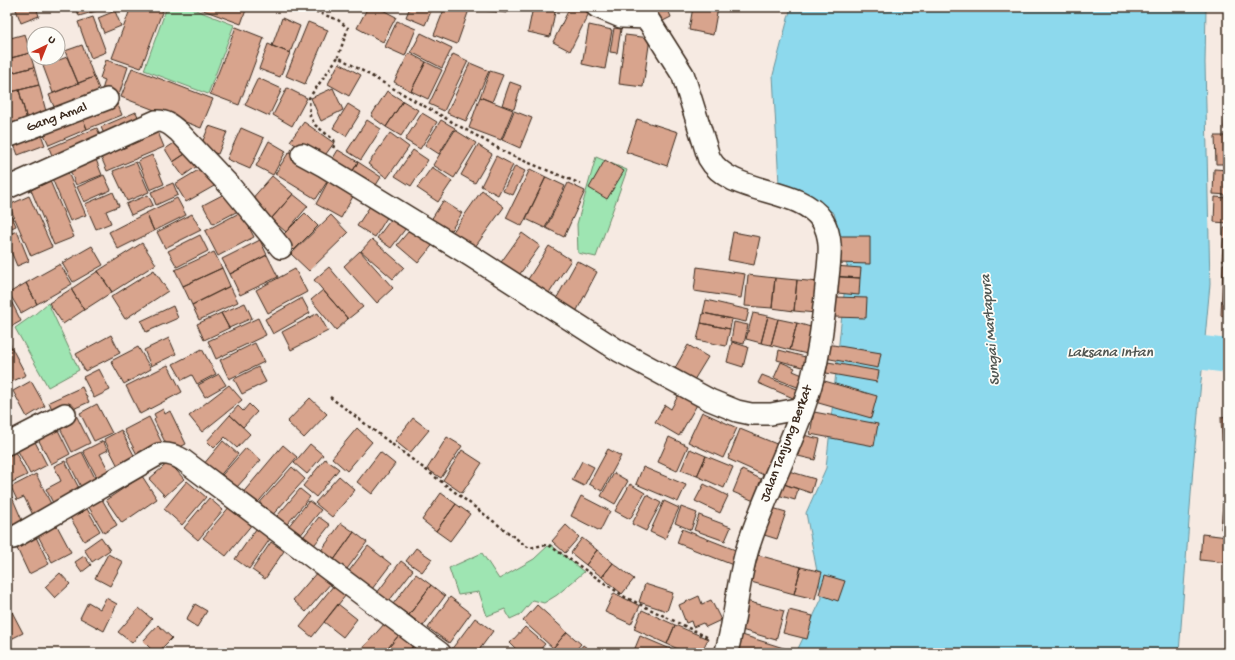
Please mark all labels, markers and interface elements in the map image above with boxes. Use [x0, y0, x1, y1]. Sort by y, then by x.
north arrow [26, 26, 66, 66]
text: U [45, 34, 58, 47]
street label: Gang Amal [24, 99, 90, 137]
water label: Sungai Martapura [977, 272, 1005, 386]
water label: Laksana Intan [1067, 344, 1154, 362]
street label: Jalan Tanjung Berkat [757, 382, 818, 505]

